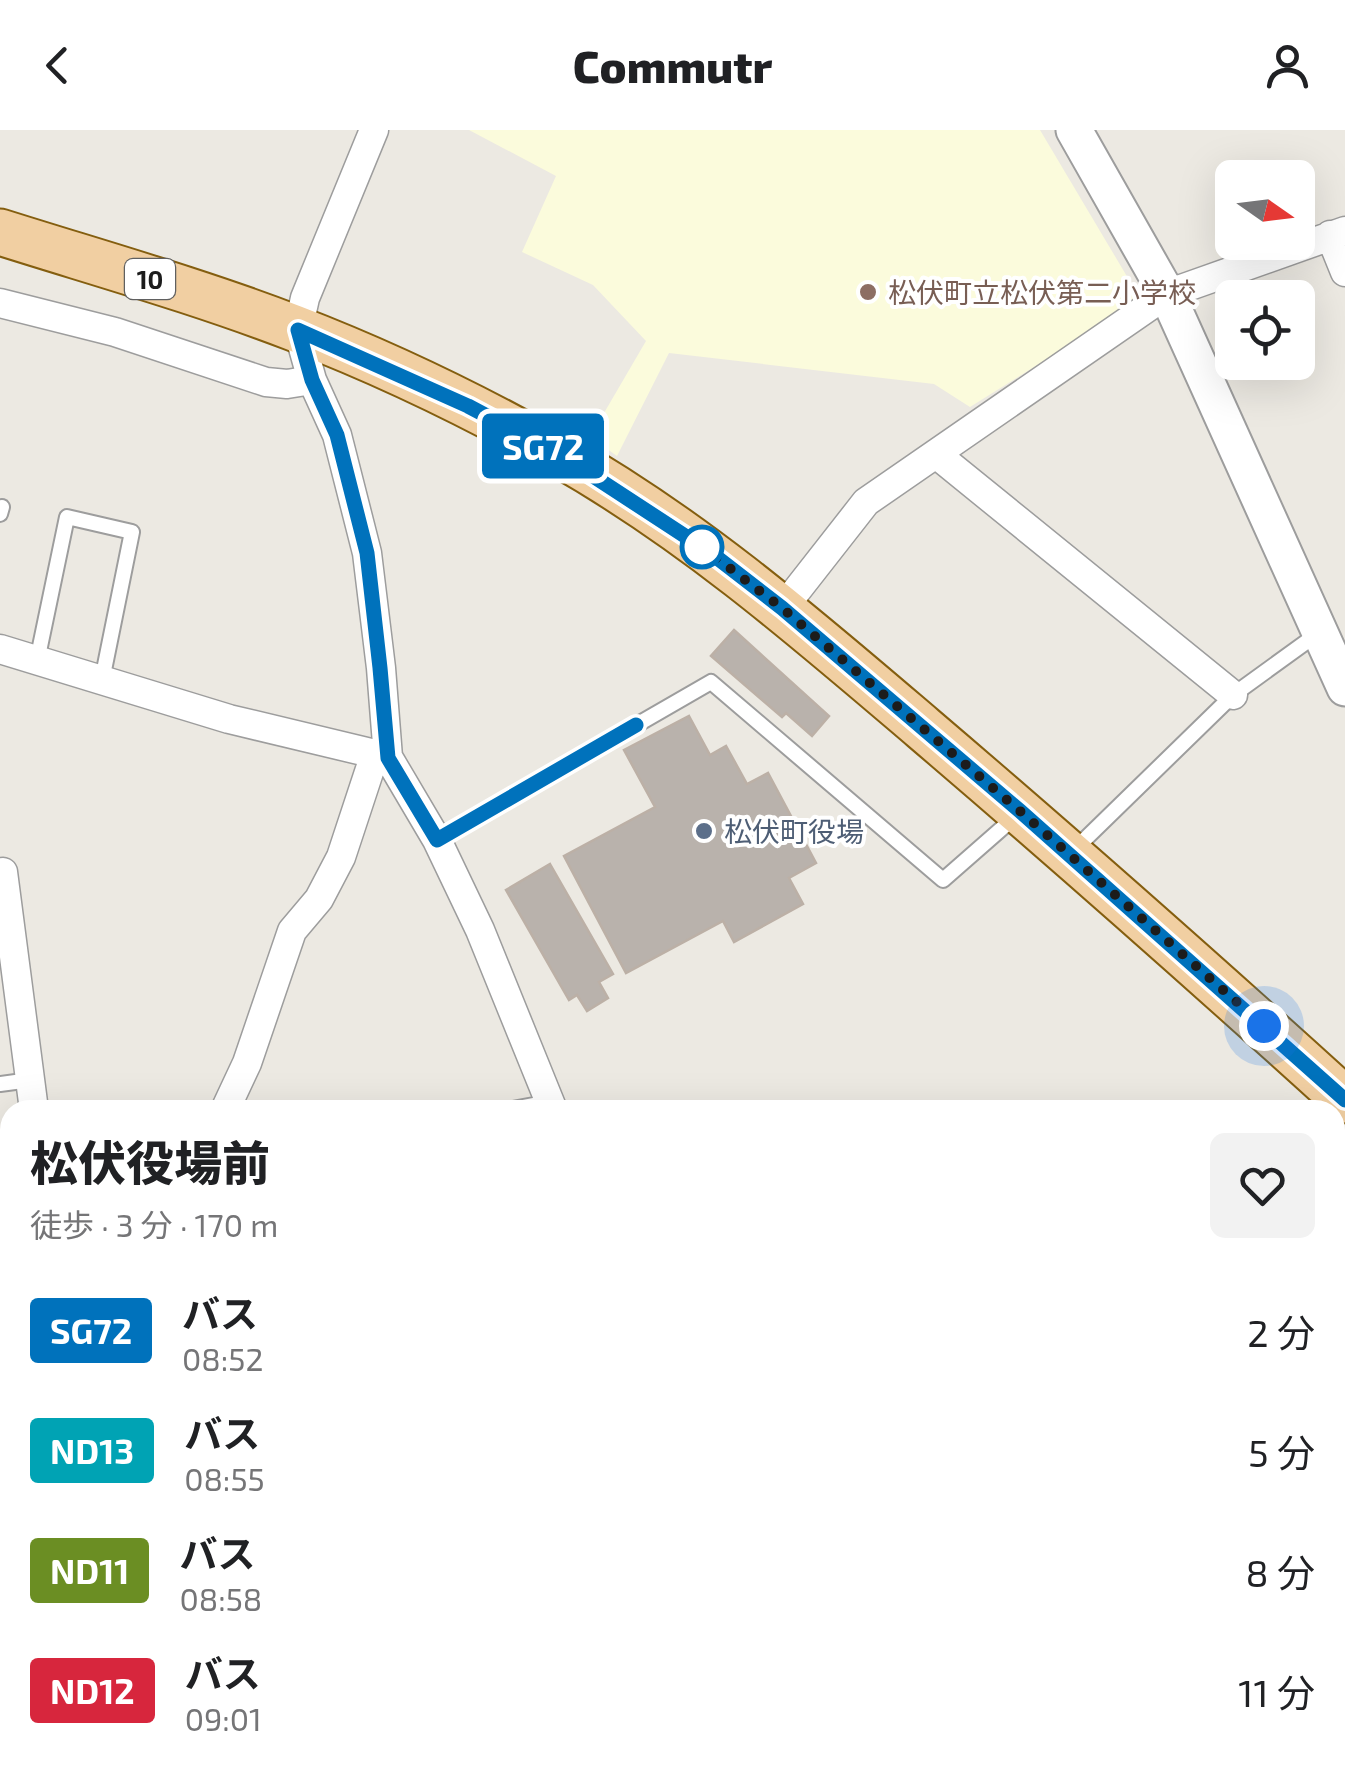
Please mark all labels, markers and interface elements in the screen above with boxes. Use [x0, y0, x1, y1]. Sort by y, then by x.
icon: back [30, 38, 85, 93]
text: Commutr [573, 38, 772, 92]
icon: person [1260, 38, 1315, 93]
north arrow [1215, 160, 1315, 260]
map controls [1215, 160, 1315, 380]
road number: 10 [125, 259, 175, 299]
place label: 松伏町立松伏第二小学校 [888, 275, 1196, 309]
button: locate [1215, 280, 1315, 380]
marker: 松伏町立松伏第二小学校 [857, 281, 879, 303]
line badge: SG72 [473, 414, 613, 478]
text: SG72 [502, 425, 584, 467]
unlabelled marker [681, 526, 723, 568]
place label: 松伏町役場 [724, 814, 864, 848]
marker: 松伏町役場 [693, 820, 715, 842]
your location [1239, 1001, 1289, 1051]
text: 松伏役場前 [30, 1133, 270, 1191]
button: heart [1210, 1133, 1315, 1238]
text: 徒歩 · 3 分 · 170 m [30, 1205, 278, 1243]
text: バス [182, 1290, 258, 1336]
text: SG72 [50, 1309, 132, 1351]
text: 2 分 [1247, 1309, 1315, 1355]
text: 08:52 [182, 1339, 263, 1377]
text: バス [184, 1410, 260, 1456]
text: ND13 [50, 1429, 134, 1471]
text: 5 分 [1248, 1429, 1315, 1475]
text: 08:55 [184, 1459, 265, 1497]
text: バス [179, 1530, 255, 1576]
text: ND11 [50, 1549, 129, 1591]
text: 8 分 [1245, 1549, 1315, 1595]
text: 08:58 [179, 1579, 262, 1617]
text: バス [185, 1650, 261, 1696]
text: ND12 [50, 1669, 135, 1711]
text: 11 分 [1238, 1669, 1315, 1715]
text: 09:01 [185, 1699, 262, 1737]

